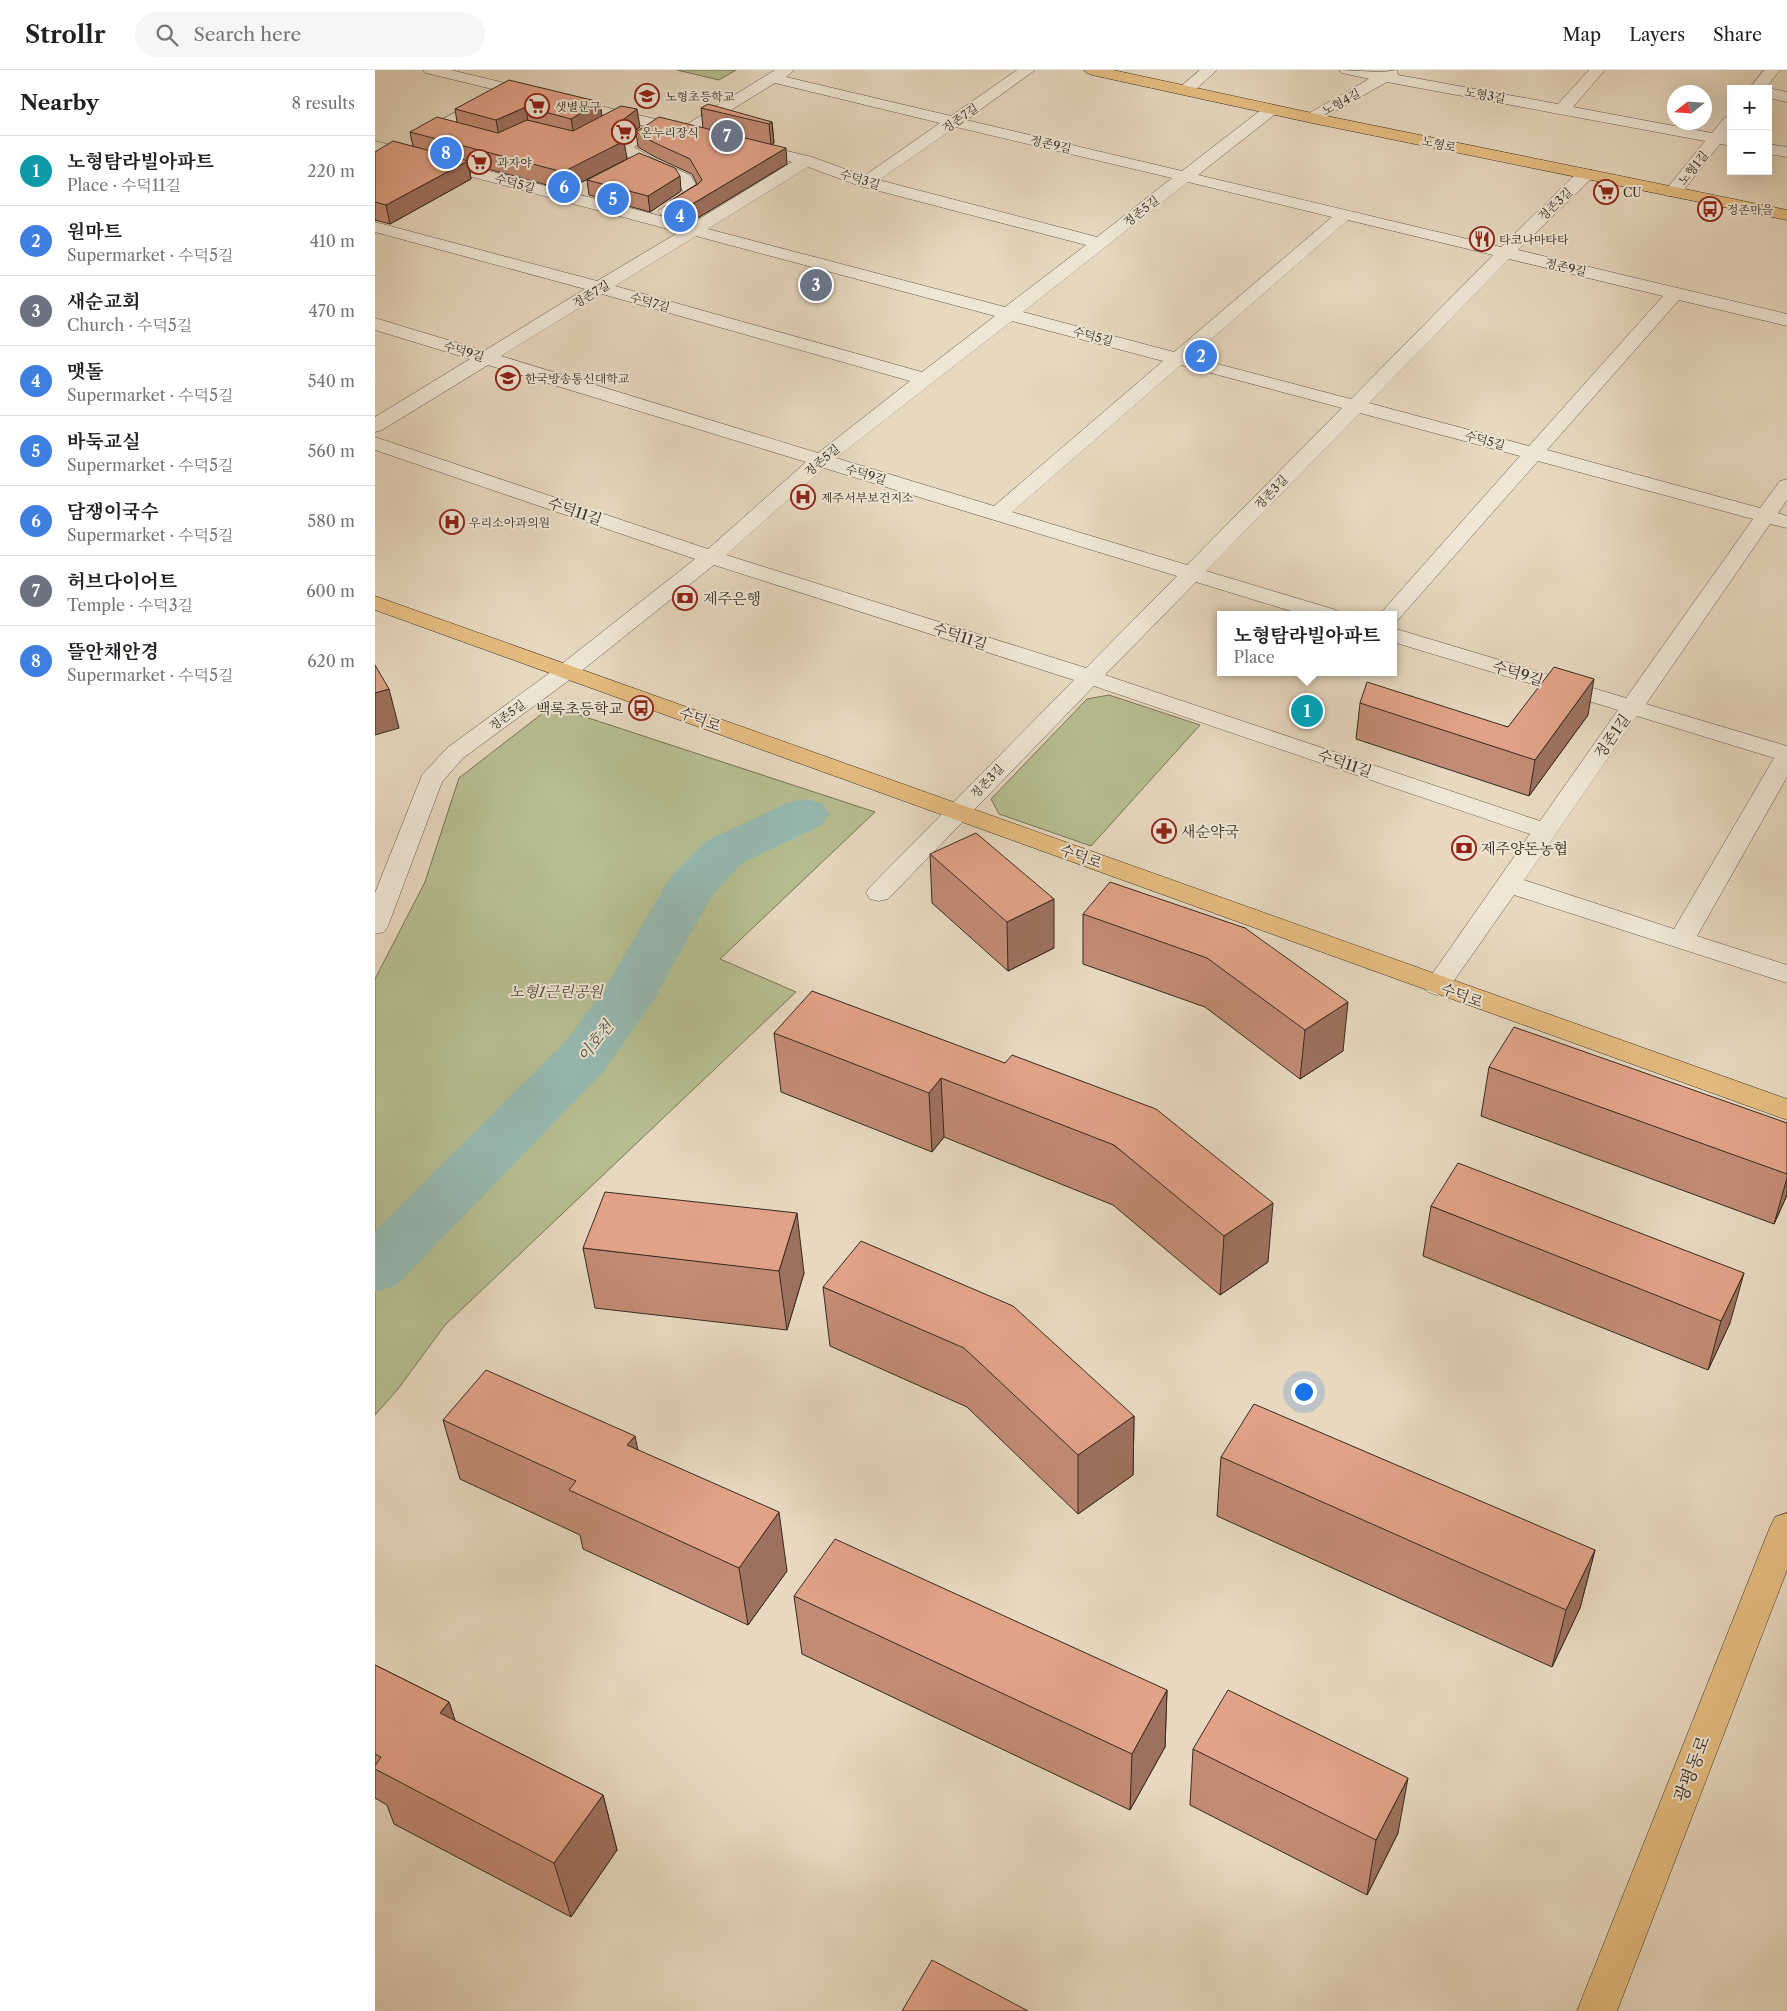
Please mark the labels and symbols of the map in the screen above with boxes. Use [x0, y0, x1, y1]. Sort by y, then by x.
school or university icon: 노형초등학교 [634, 83, 660, 109]
street label: 노형3길 [1463, 84, 1507, 106]
street label: 노형4길 [1319, 85, 1363, 119]
north arrow [1667, 85, 1712, 130]
place label: 노형초등학교 [665, 89, 735, 104]
supermarket icon: 샛별문구 [524, 93, 550, 119]
place label: 샛별문구 [555, 99, 602, 114]
street label: 정존7길 [939, 100, 981, 136]
pin: 7 [711, 117, 743, 155]
supermarket icon: 온누리장식 [611, 119, 637, 145]
place label: 온누리장식 [641, 125, 699, 140]
street label: 정존9길 [1029, 132, 1073, 156]
street label: 노형로 [1420, 133, 1458, 155]
pin: 8 [430, 134, 462, 172]
street label: 노형1길 [1675, 148, 1711, 188]
supermarket icon: 과자야 [466, 149, 492, 175]
place label: 과자야 [497, 155, 532, 170]
street label: 수덕3길 [838, 166, 882, 192]
pin: 6 [548, 168, 580, 206]
street label: 수덕5길 [493, 170, 537, 196]
supermarket icon: CU [1593, 179, 1619, 205]
pin: 5 [597, 180, 629, 218]
street label: 정존3길 [1535, 184, 1575, 224]
place label: CU [1623, 185, 1642, 200]
street label: 정존5길 [1120, 192, 1162, 230]
bus stop icon: 정존마을 [1697, 196, 1723, 222]
pin: 4 [664, 197, 696, 235]
place label: 정존마을 [1727, 202, 1774, 217]
restaurant icon: 타코나마타타 [1469, 226, 1495, 252]
place label: 타코나마타타 [1499, 232, 1569, 247]
street label: 정존9길 [1544, 255, 1588, 279]
pin: 3 [800, 266, 832, 304]
street label: 정존7길 [570, 277, 612, 311]
street label: 수덕7길 [628, 289, 672, 315]
street label: 수덕5길 [1071, 323, 1115, 349]
pin: 2 [1185, 337, 1217, 375]
street label: 수덕9길 [442, 338, 486, 364]
school or university icon: 한국방송통신대학교 [495, 365, 521, 391]
place label: 한국방송통신대학교 [525, 371, 630, 386]
street label: 수덕5길 [1463, 427, 1507, 453]
street label: 정존5길 [801, 441, 843, 479]
street label: 수덕9길 [844, 461, 888, 487]
street label: 정존3길 [1251, 472, 1291, 512]
hospital icon: 제주서부보건지소 [790, 484, 816, 510]
place label: 제주서부보건지소 [821, 490, 914, 505]
street label: 수덕11길 [545, 493, 605, 529]
hospital icon: 우리소아과의원 [439, 509, 465, 535]
place label: 우리소아과의원 [469, 515, 550, 530]
bank icon: 제주은행 [672, 585, 698, 611]
place label: 제주은행 [703, 589, 761, 608]
street label: 수덕11길 [930, 618, 990, 654]
street label: 수덕9길 [1490, 656, 1546, 690]
pin: 1 [1291, 692, 1323, 730]
bus stop icon: 백록초등학교 [628, 695, 654, 721]
street label: 정존5길 [486, 697, 528, 733]
place label: 백록초등학교 [536, 699, 623, 718]
street label: 수덕로 [676, 703, 724, 736]
street label: 정존1길 [1590, 710, 1634, 762]
street label: 수덕11길 [1315, 745, 1375, 781]
street label: 정존3길 [967, 761, 1007, 801]
pharmacy icon: 새순약국 [1151, 818, 1177, 844]
place label: 새순약국 [1181, 822, 1239, 841]
bank icon: 제주양돈농협 [1451, 835, 1477, 861]
place label: 제주양돈농협 [1481, 839, 1568, 858]
street label: 수덕로 [1057, 840, 1105, 873]
street label: 수덕로 [1438, 979, 1486, 1012]
park label: 노형1근린공원 [509, 982, 604, 1001]
water label: 이호천 [573, 1015, 618, 1065]
your location [1291, 1379, 1317, 1405]
street label: 광평동로 [1669, 1733, 1715, 1805]

